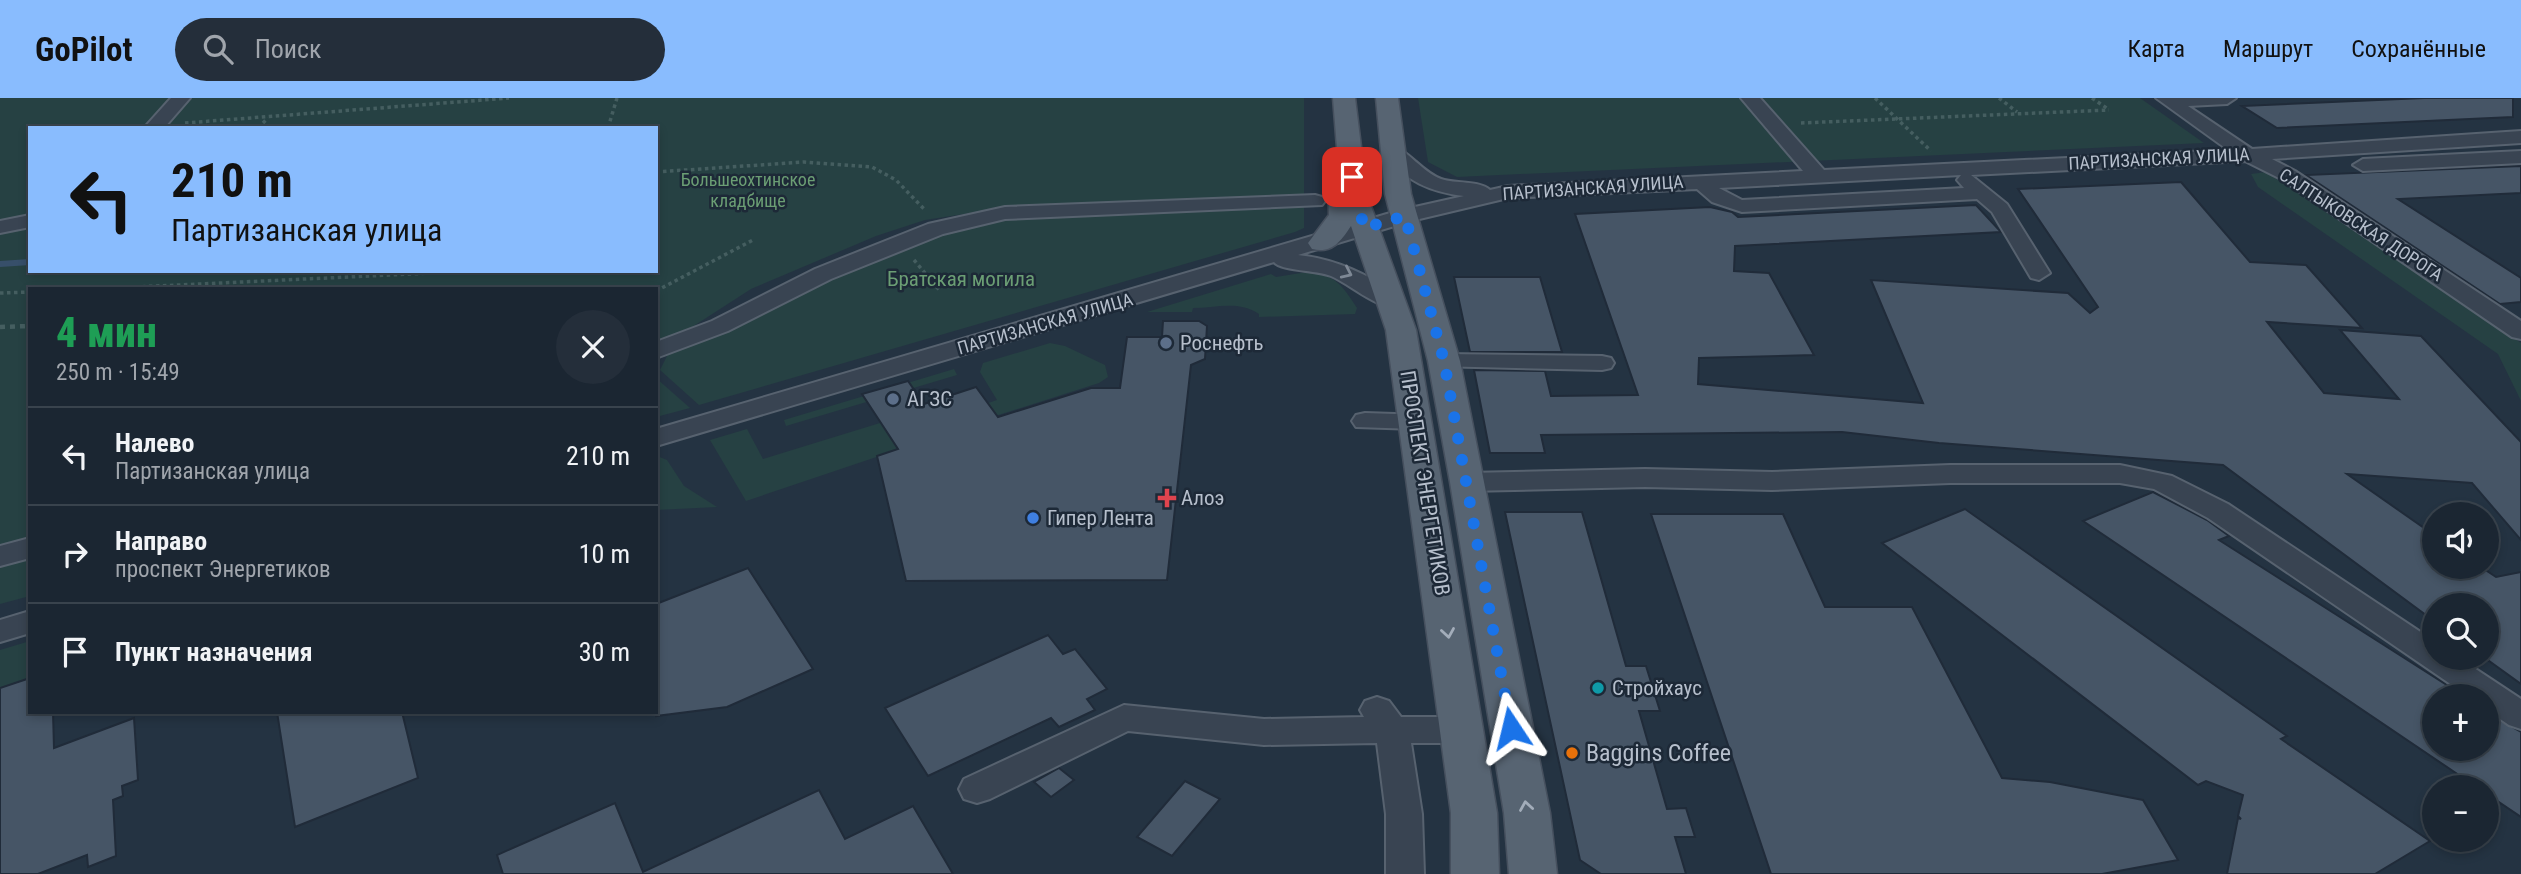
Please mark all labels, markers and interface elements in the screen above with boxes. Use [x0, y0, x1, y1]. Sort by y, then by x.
search box [175, 18, 665, 81]
text: GoPilot [35, 30, 133, 69]
icon: search [199, 30, 237, 68]
text: Поиск [255, 34, 322, 64]
text: Карта [2128, 35, 2185, 63]
text: Маршрут [2223, 35, 2313, 63]
text: Сохранённые [2351, 35, 2486, 63]
street label: ПАРТИЗАНСКАЯ УЛИЦА [2068, 143, 2251, 174]
pin [1322, 147, 1382, 207]
text: 210 m [171, 152, 293, 209]
icon: left [56, 154, 147, 245]
icon: arrive [1333, 158, 1371, 196]
street label: САЛТЫКОВСКАЯ ДОРОГА [2276, 164, 2447, 286]
park label: Большеохтинское кладбище [681, 169, 815, 211]
street label: ПАРТИЗАНСКАЯ УЛИЦА [1502, 171, 1685, 204]
text: Партизанская улица [171, 211, 442, 249]
one-way arrow [1340, 265, 1352, 279]
park label: Братская могила [887, 267, 1035, 291]
street label: ПАРТИЗАНСКАЯ УЛИЦА [955, 288, 1136, 359]
text: 4 мин [56, 308, 157, 357]
button: close [556, 310, 630, 384]
place label: Роснефть [1180, 331, 1264, 355]
marker: Роснефть [1158, 335, 1174, 351]
text: 250 m · 15:49 [56, 359, 180, 386]
street label: ПРОСПЕКТ ЭНЕРГЕТИКОВ [1395, 369, 1455, 597]
place label: АГЗС [907, 387, 952, 411]
marker: АГЗС [885, 391, 901, 407]
text: Налево [115, 428, 195, 458]
icon: left [56, 437, 94, 475]
text: 210 m [566, 441, 630, 471]
text: Партизанская улица [115, 458, 310, 485]
place label: Алоэ [1181, 486, 1224, 510]
marker: Алоэ [1159, 490, 1175, 506]
map controls [2422, 502, 2499, 852]
button: sound [2422, 502, 2499, 579]
place label: Гипер Лента [1047, 506, 1154, 530]
marker: Гипер Лента [1025, 510, 1041, 526]
text: Направо [115, 526, 207, 556]
icon: right [56, 535, 94, 573]
text: 10 m [579, 539, 630, 569]
text: проспект Энергетиков [115, 556, 331, 583]
button: search [2422, 593, 2499, 670]
one-way arrow [1441, 628, 1456, 639]
icon: arrive [56, 633, 94, 671]
text: Пункт назначения [115, 637, 313, 667]
text: 30 m [579, 637, 630, 667]
place label: Стройхаус [1612, 676, 1702, 700]
marker: Стройхаус [1590, 680, 1606, 696]
button: + [2422, 684, 2499, 761]
position arrow [1474, 691, 1548, 765]
place label: Baggins Coffee [1586, 739, 1731, 767]
marker: Baggins Coffee [1564, 745, 1580, 761]
button: − [2422, 775, 2499, 852]
one-way arrow [1519, 800, 1534, 812]

